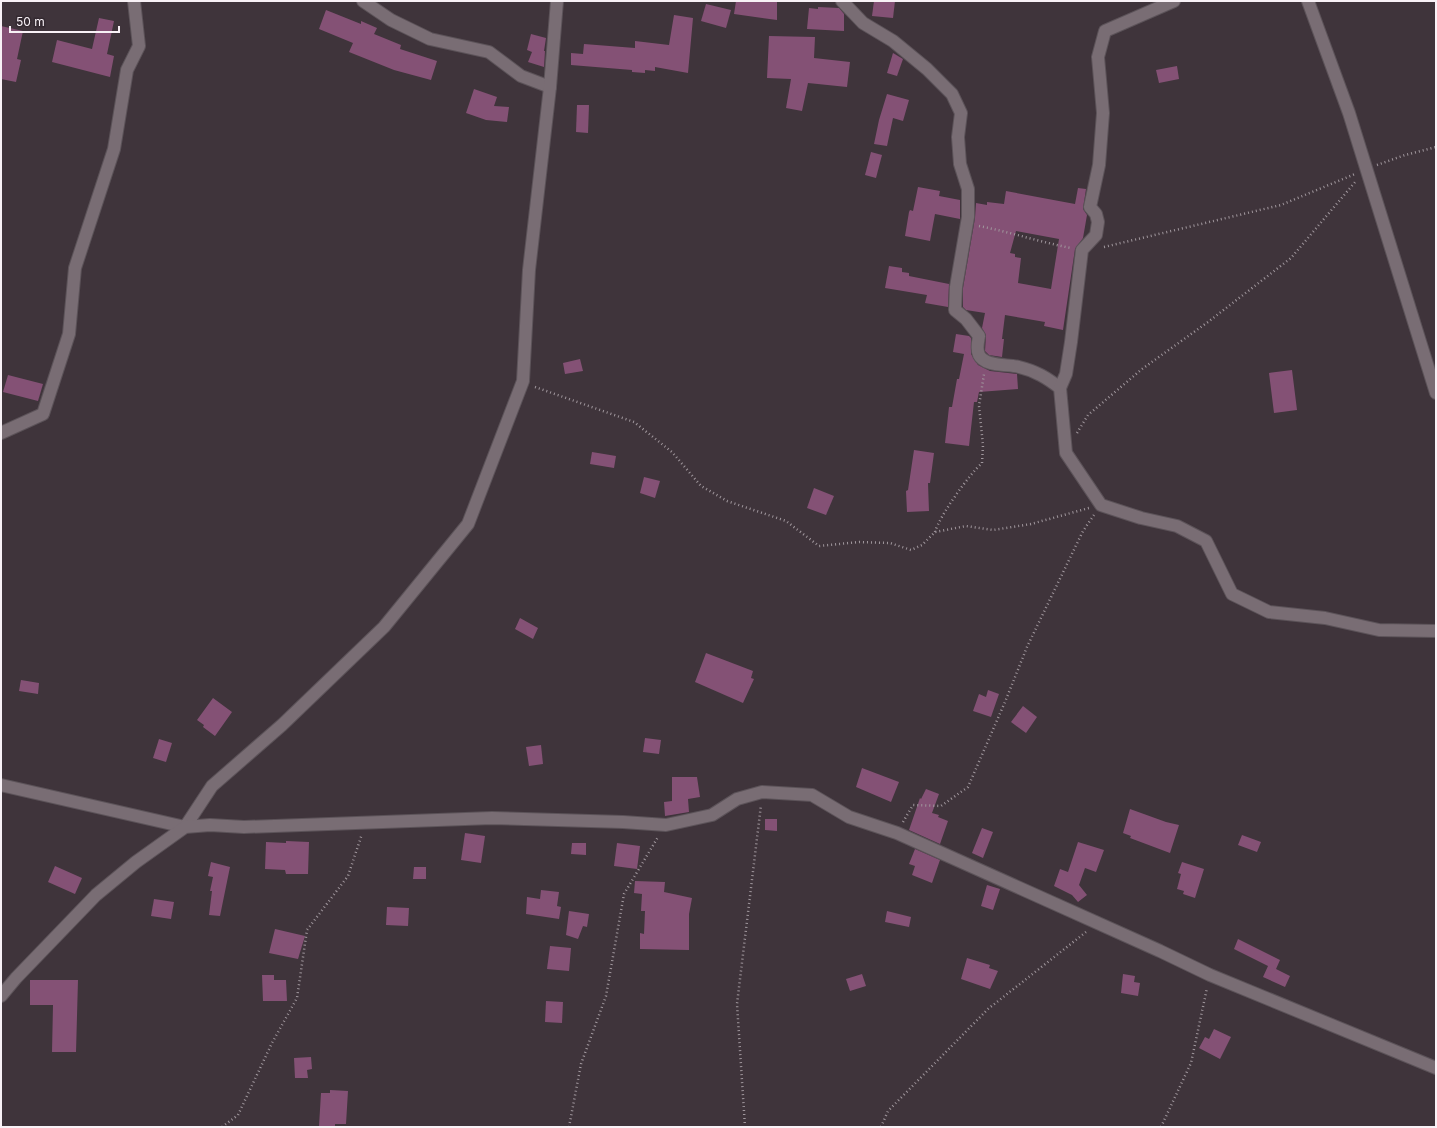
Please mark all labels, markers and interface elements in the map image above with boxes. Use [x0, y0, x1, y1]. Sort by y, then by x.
scale bar [10, 8, 119, 34]
text: 50 m [16, 14, 45, 29]

